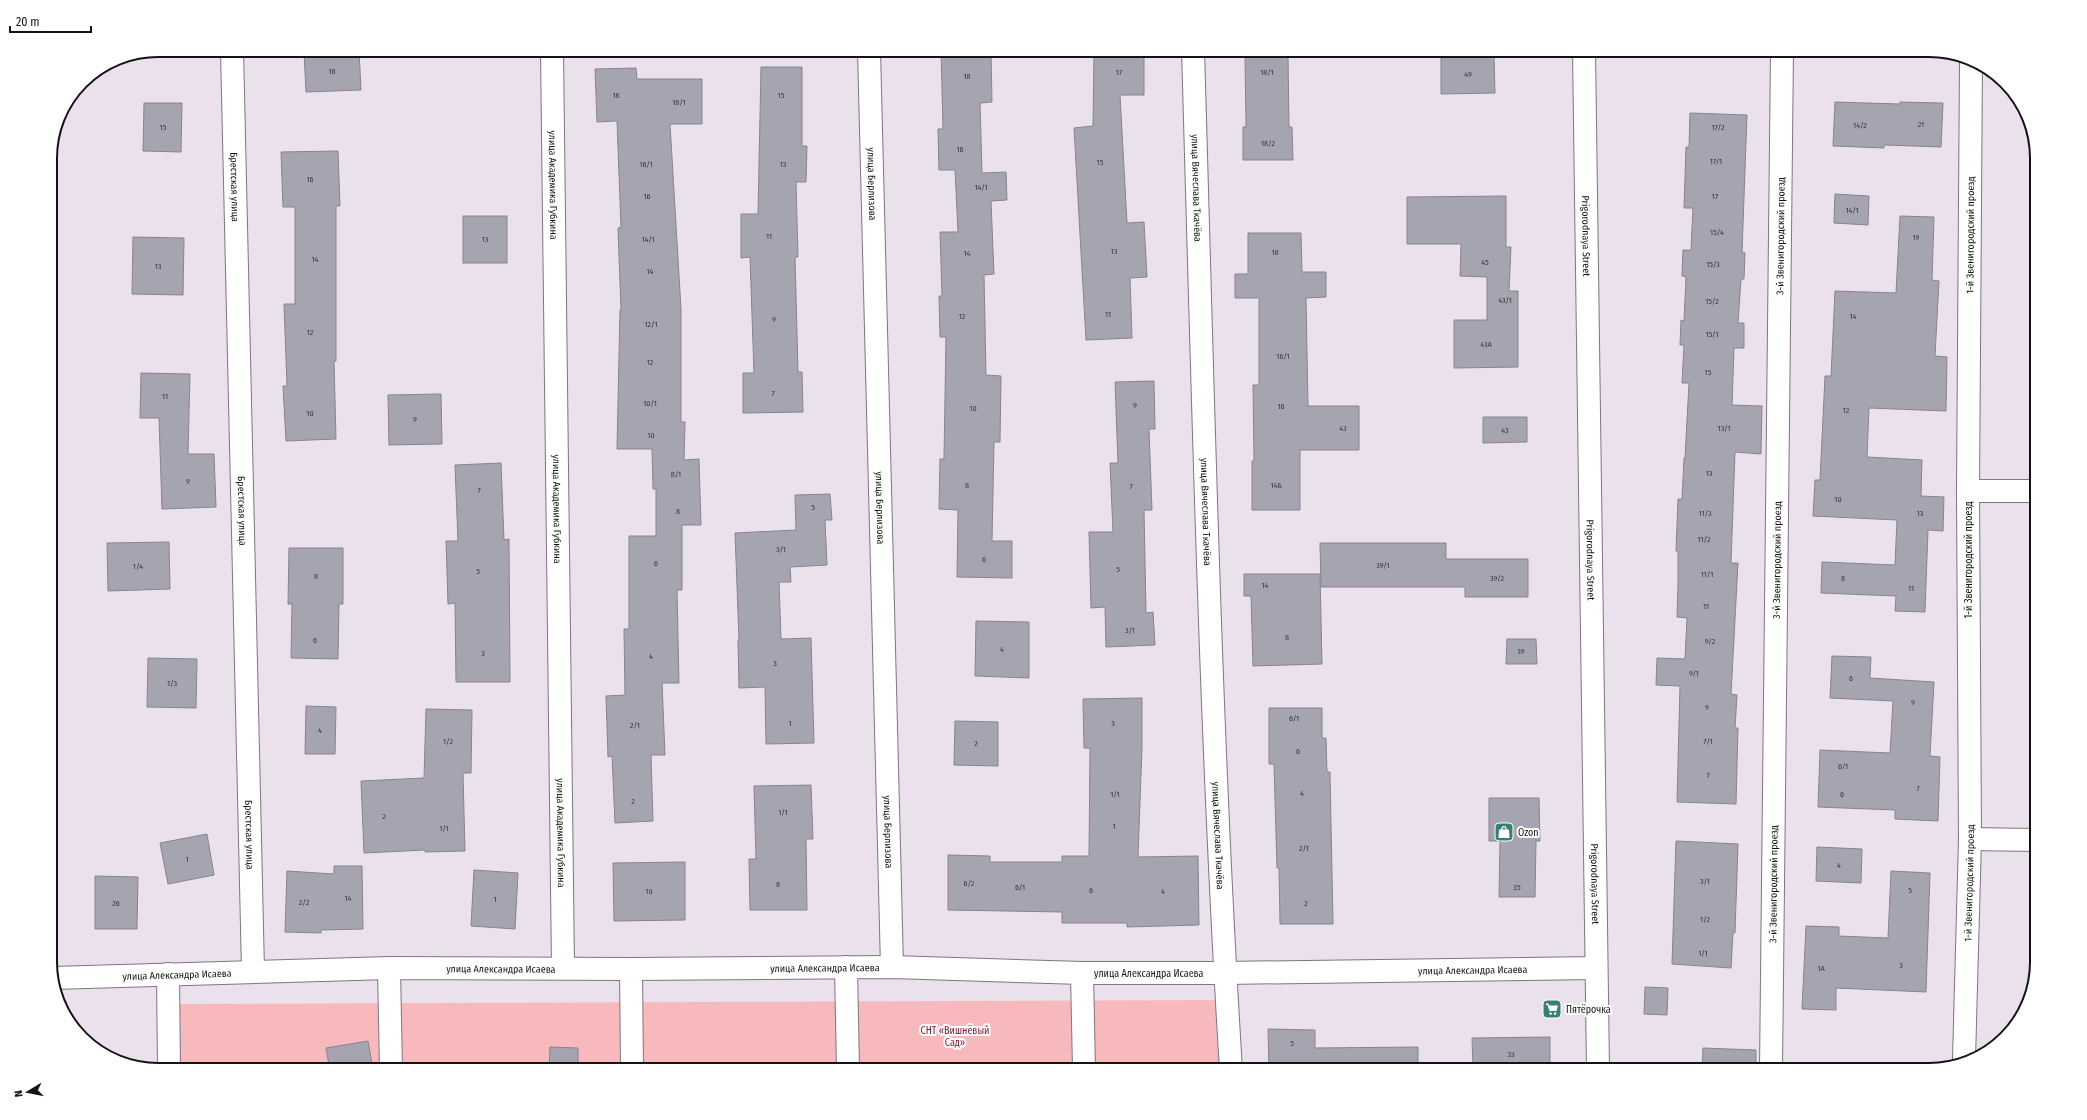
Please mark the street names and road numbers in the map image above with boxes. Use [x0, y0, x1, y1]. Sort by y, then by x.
street label: улица Академика Губкина [546, 130, 559, 240]
street label: улица Вячеслава Ткачёва [1188, 134, 1203, 242]
street label: улица Берлизова [864, 147, 878, 221]
street label: Брестская улица [227, 152, 241, 222]
street label: 1-й Звенигородский проезд [1964, 176, 1977, 294]
street label: 3-й Звенигородский проезд [1774, 177, 1788, 295]
street label: Prigorodnaya Street [1579, 195, 1592, 277]
street label: улица Академика Губкина [550, 454, 563, 564]
street label: улица Вячеслава Ткачёва [1198, 458, 1213, 566]
street label: улица Берлизова [873, 471, 886, 545]
street label: Брестская улица [235, 476, 248, 546]
street label: 3-й Звенигородский проезд [1771, 501, 1784, 619]
street label: 1-й Звенигородский проезд [1963, 501, 1975, 619]
street label: Prigorodnaya Street [1583, 519, 1597, 601]
street label: улица Академика Губкина [554, 778, 567, 888]
street label: улица Вячеслава Ткачёва [1209, 781, 1226, 890]
street label: улица Берлизова [881, 795, 895, 868]
street label: Брестская улица [242, 800, 256, 870]
street label: 1-й Звенигородский проезд [1962, 824, 1977, 942]
street label: 3-й Звенигородский проезд [1767, 825, 1781, 943]
street label: Prigorodnaya Street [1588, 843, 1601, 925]
street label: улица Александра Исаева [770, 962, 880, 975]
street label: улица Александра Исаева [446, 963, 556, 976]
street label: улица Александра Исаева [1418, 964, 1528, 977]
street label: улица Александра Исаева [122, 968, 232, 983]
street label: улица Александра Исаева [1094, 968, 1204, 980]

